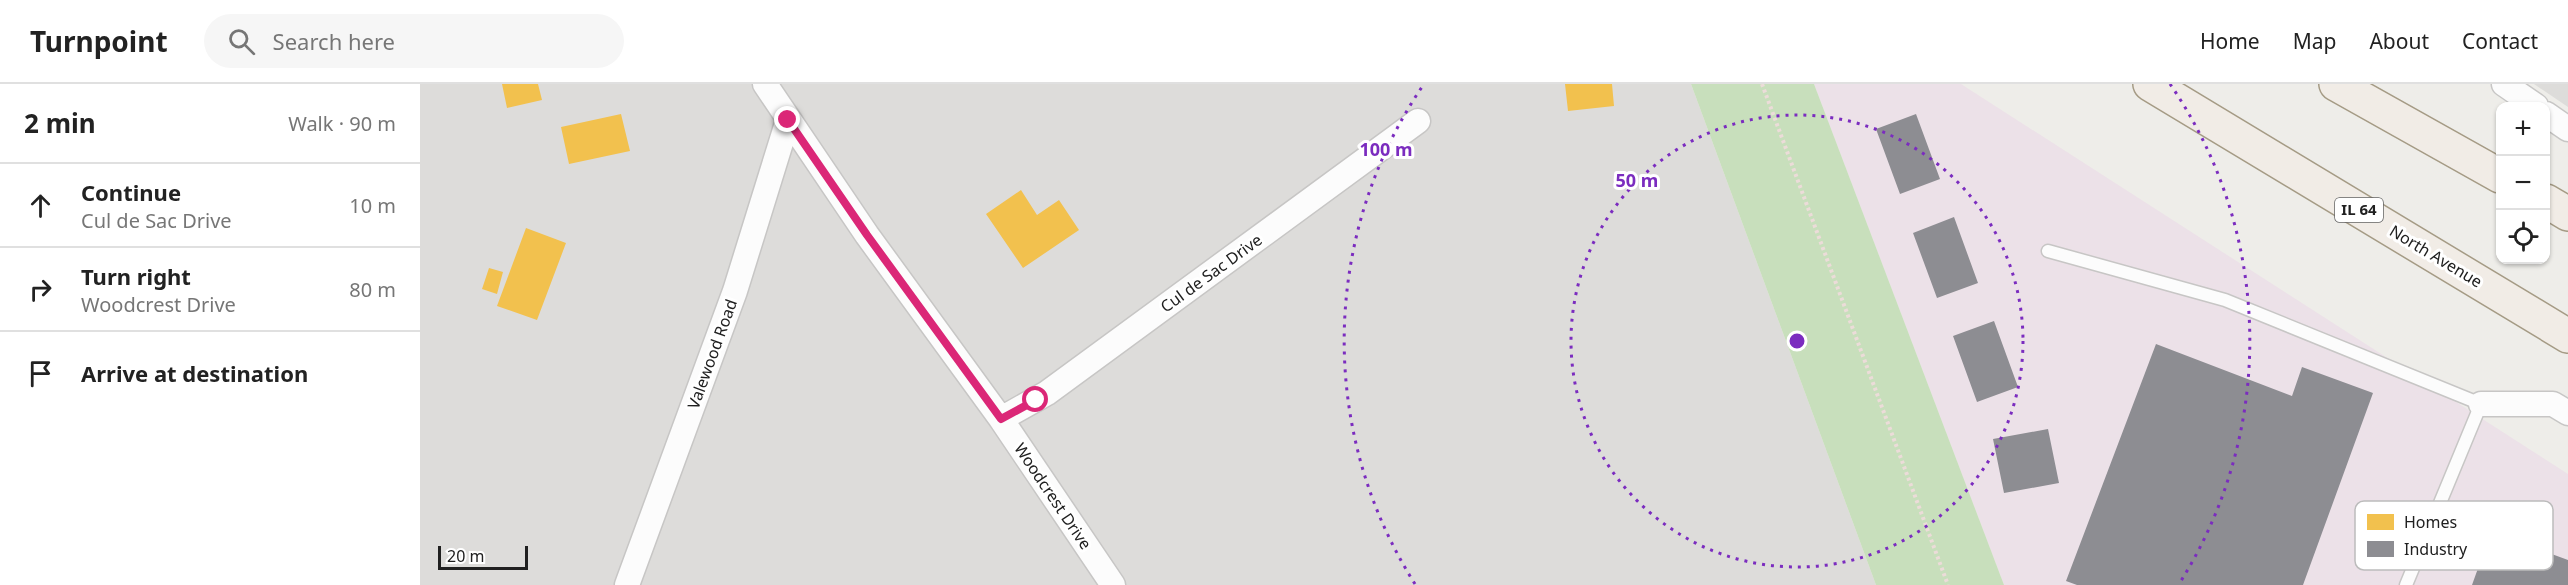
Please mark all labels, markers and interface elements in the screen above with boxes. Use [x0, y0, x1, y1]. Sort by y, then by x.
search box [204, 14, 624, 68]
text: Turnpoint [30, 22, 168, 60]
icon: search [225, 25, 258, 58]
text: Search here [273, 26, 395, 56]
text: Home [2200, 27, 2260, 55]
text: Map [2293, 27, 2336, 55]
text: About [2369, 27, 2429, 55]
text: Contact [2462, 27, 2538, 55]
map controls [2496, 102, 2550, 264]
button: + [2496, 102, 2550, 156]
text: 2 min [24, 105, 96, 141]
route end [774, 106, 800, 132]
text: Walk · 90 m [288, 110, 396, 137]
text: 100 m [1359, 137, 1413, 161]
button: − [2496, 156, 2550, 210]
text: 50 m [1616, 168, 1658, 192]
text: Continue [81, 177, 181, 207]
icon: ahead [24, 189, 57, 222]
text: 10 m [349, 192, 396, 219]
road number: IL 64 [2335, 198, 2383, 222]
text: Cul de Sac Drive [81, 207, 232, 234]
button: locate [2496, 210, 2550, 264]
street label: North Avenue [2386, 220, 2486, 292]
street label: Cul de Sac Drive [1156, 229, 1266, 317]
text: Turn right [81, 261, 191, 291]
icon: right [24, 273, 57, 306]
text: 80 m [349, 276, 396, 303]
text: Woodcrest Drive [81, 291, 236, 318]
street label: Valewood Road [682, 296, 742, 412]
centre of rings [1787, 331, 1807, 351]
icon: arrive [24, 357, 57, 390]
text: Arrive at destination [81, 358, 308, 388]
route start [1022, 386, 1048, 412]
street label: Woodcrest Drive [1009, 438, 1097, 554]
legend [2355, 501, 2553, 570]
text: Homes [2404, 511, 2457, 533]
text: Industry [2404, 538, 2468, 560]
scale bar [438, 543, 528, 570]
text: 20 m [447, 545, 484, 567]

